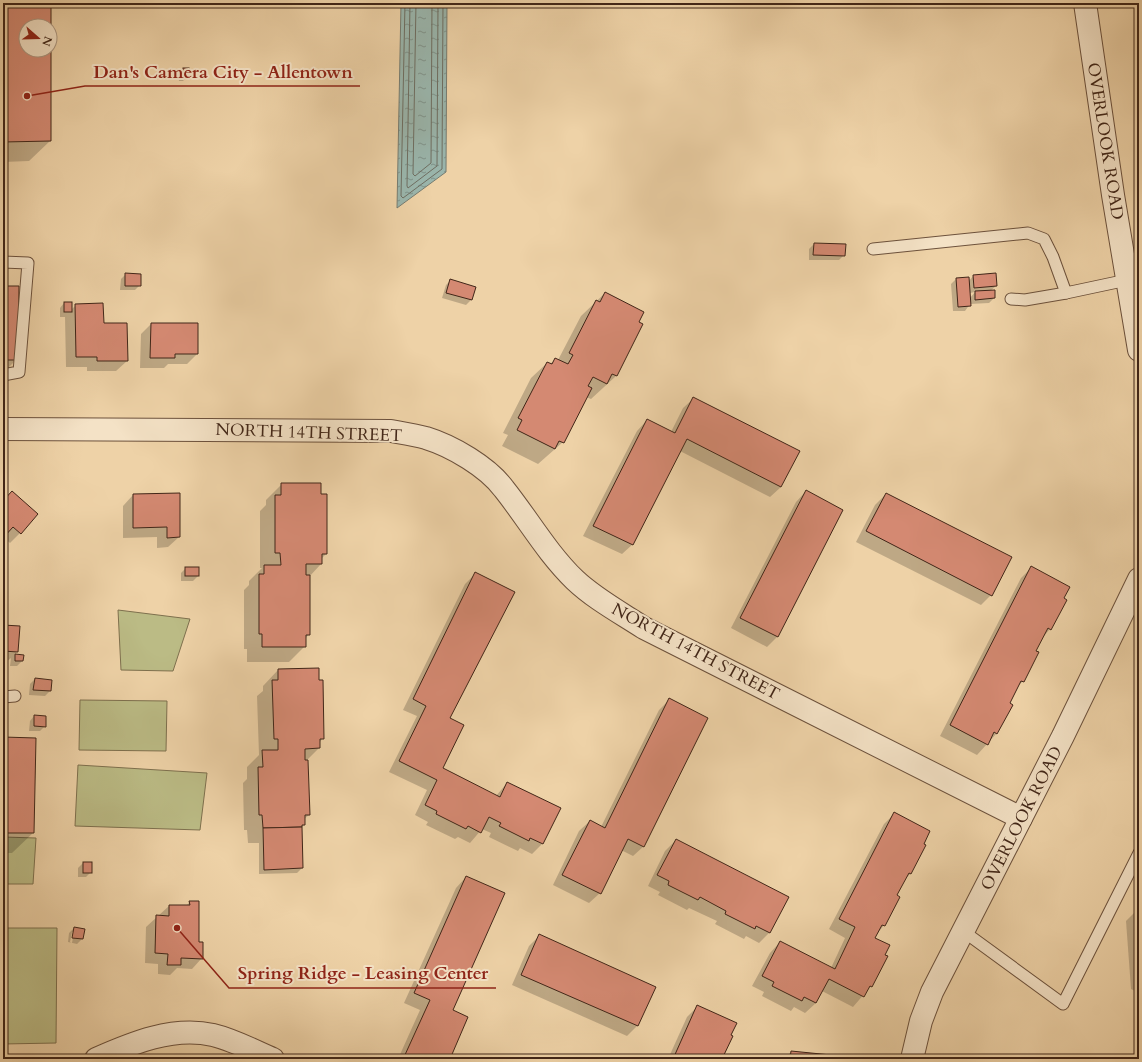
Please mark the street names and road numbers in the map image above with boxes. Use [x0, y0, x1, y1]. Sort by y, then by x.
street label: OVERLOOK ROAD [1082, 61, 1129, 221]
street label: NORTH 14TH STREET [215, 418, 403, 447]
street label: NORTH 14TH STREET [608, 597, 784, 706]
street label: OVERLOOK ROAD [975, 742, 1068, 894]

